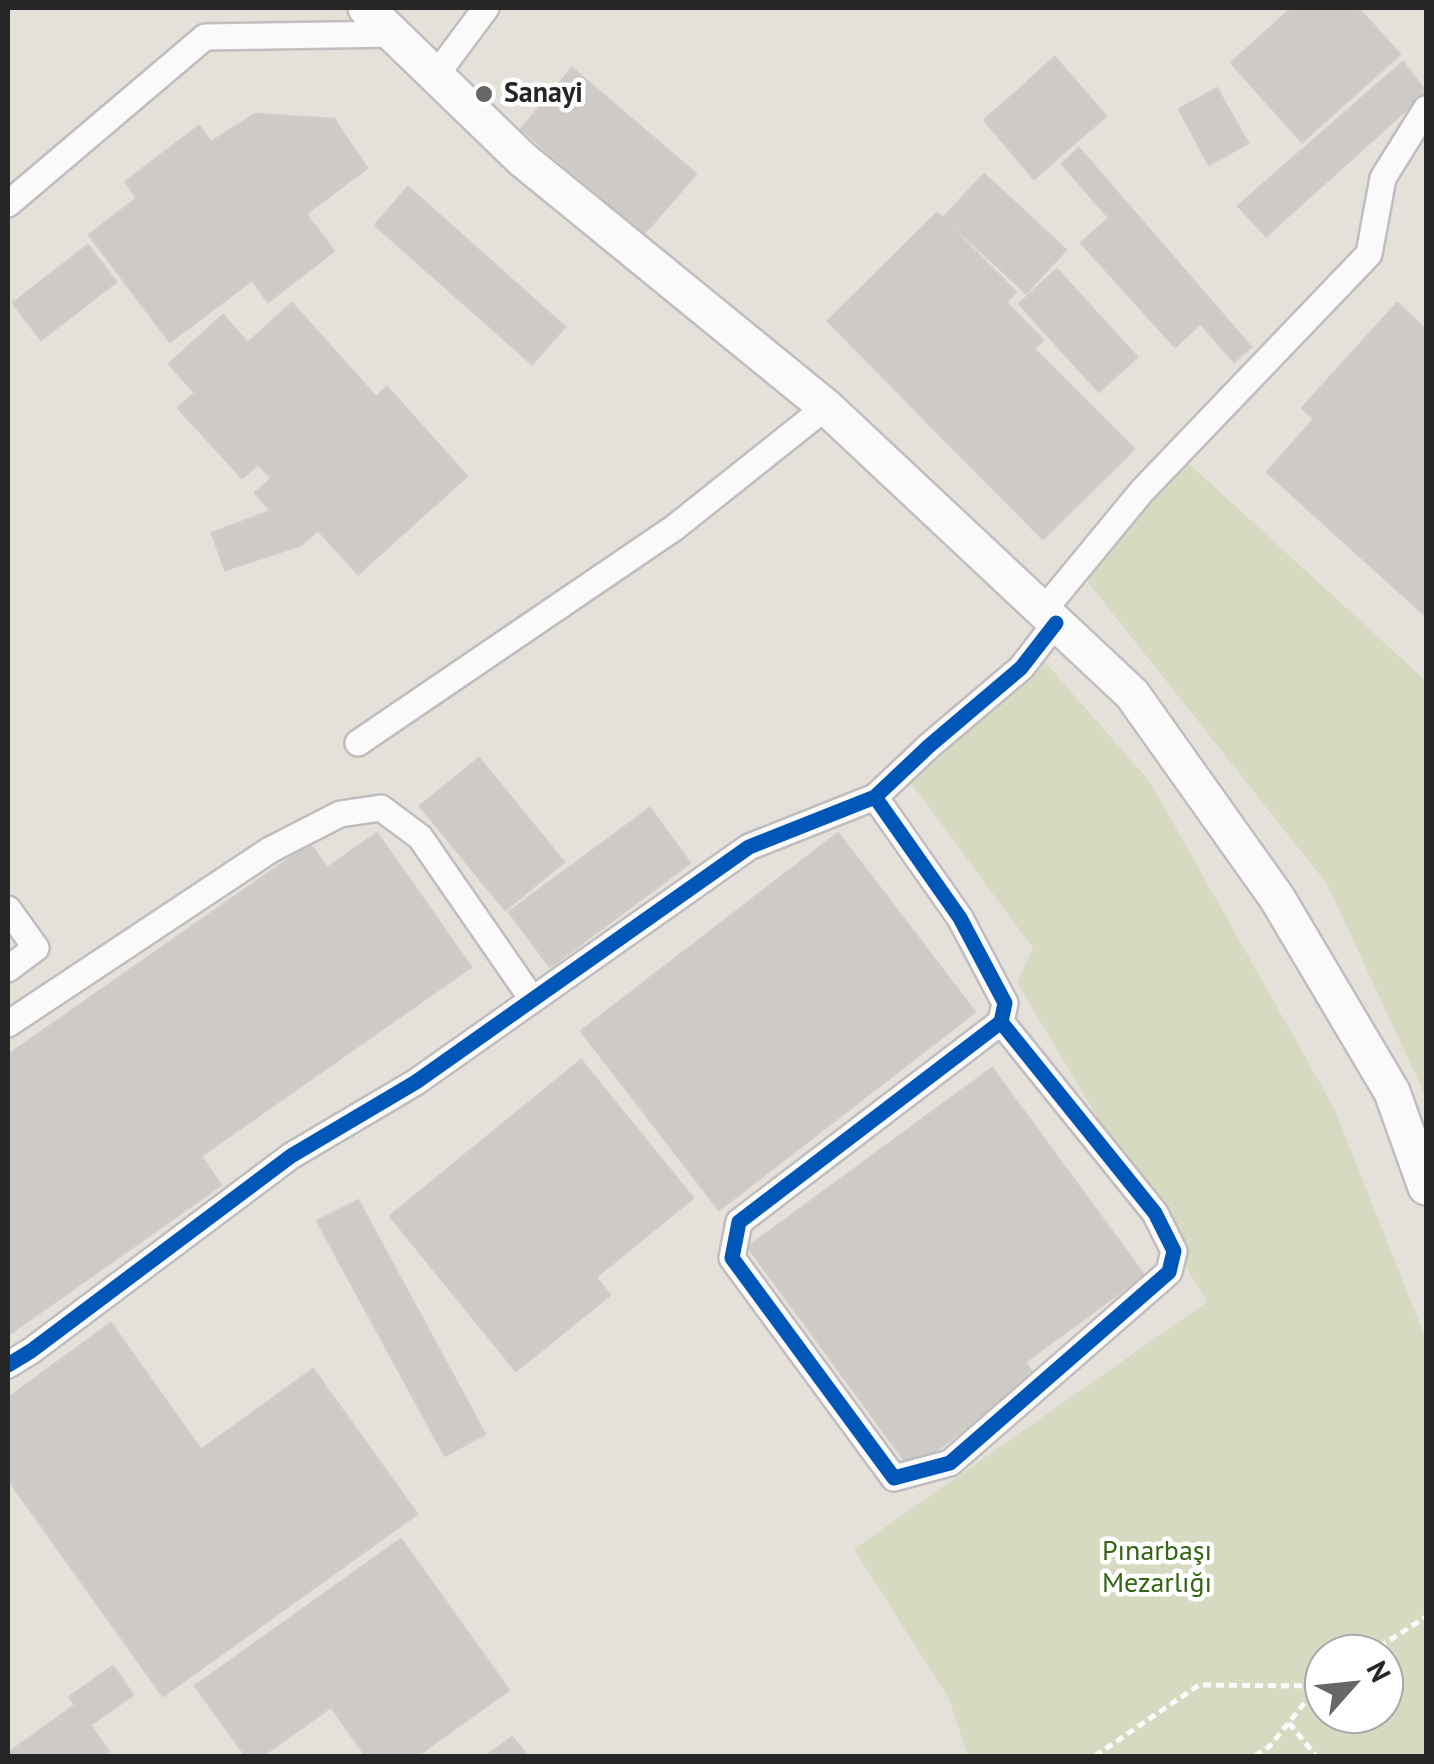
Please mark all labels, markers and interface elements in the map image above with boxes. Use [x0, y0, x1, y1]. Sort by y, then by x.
place label: Sanayi [504, 77, 583, 111]
marker: Sanayi [473, 83, 495, 105]
park label: Pınarbaşı Mezarlığı [1102, 1535, 1212, 1601]
north arrow [1304, 1634, 1404, 1734]
text: N [1359, 1654, 1400, 1688]

